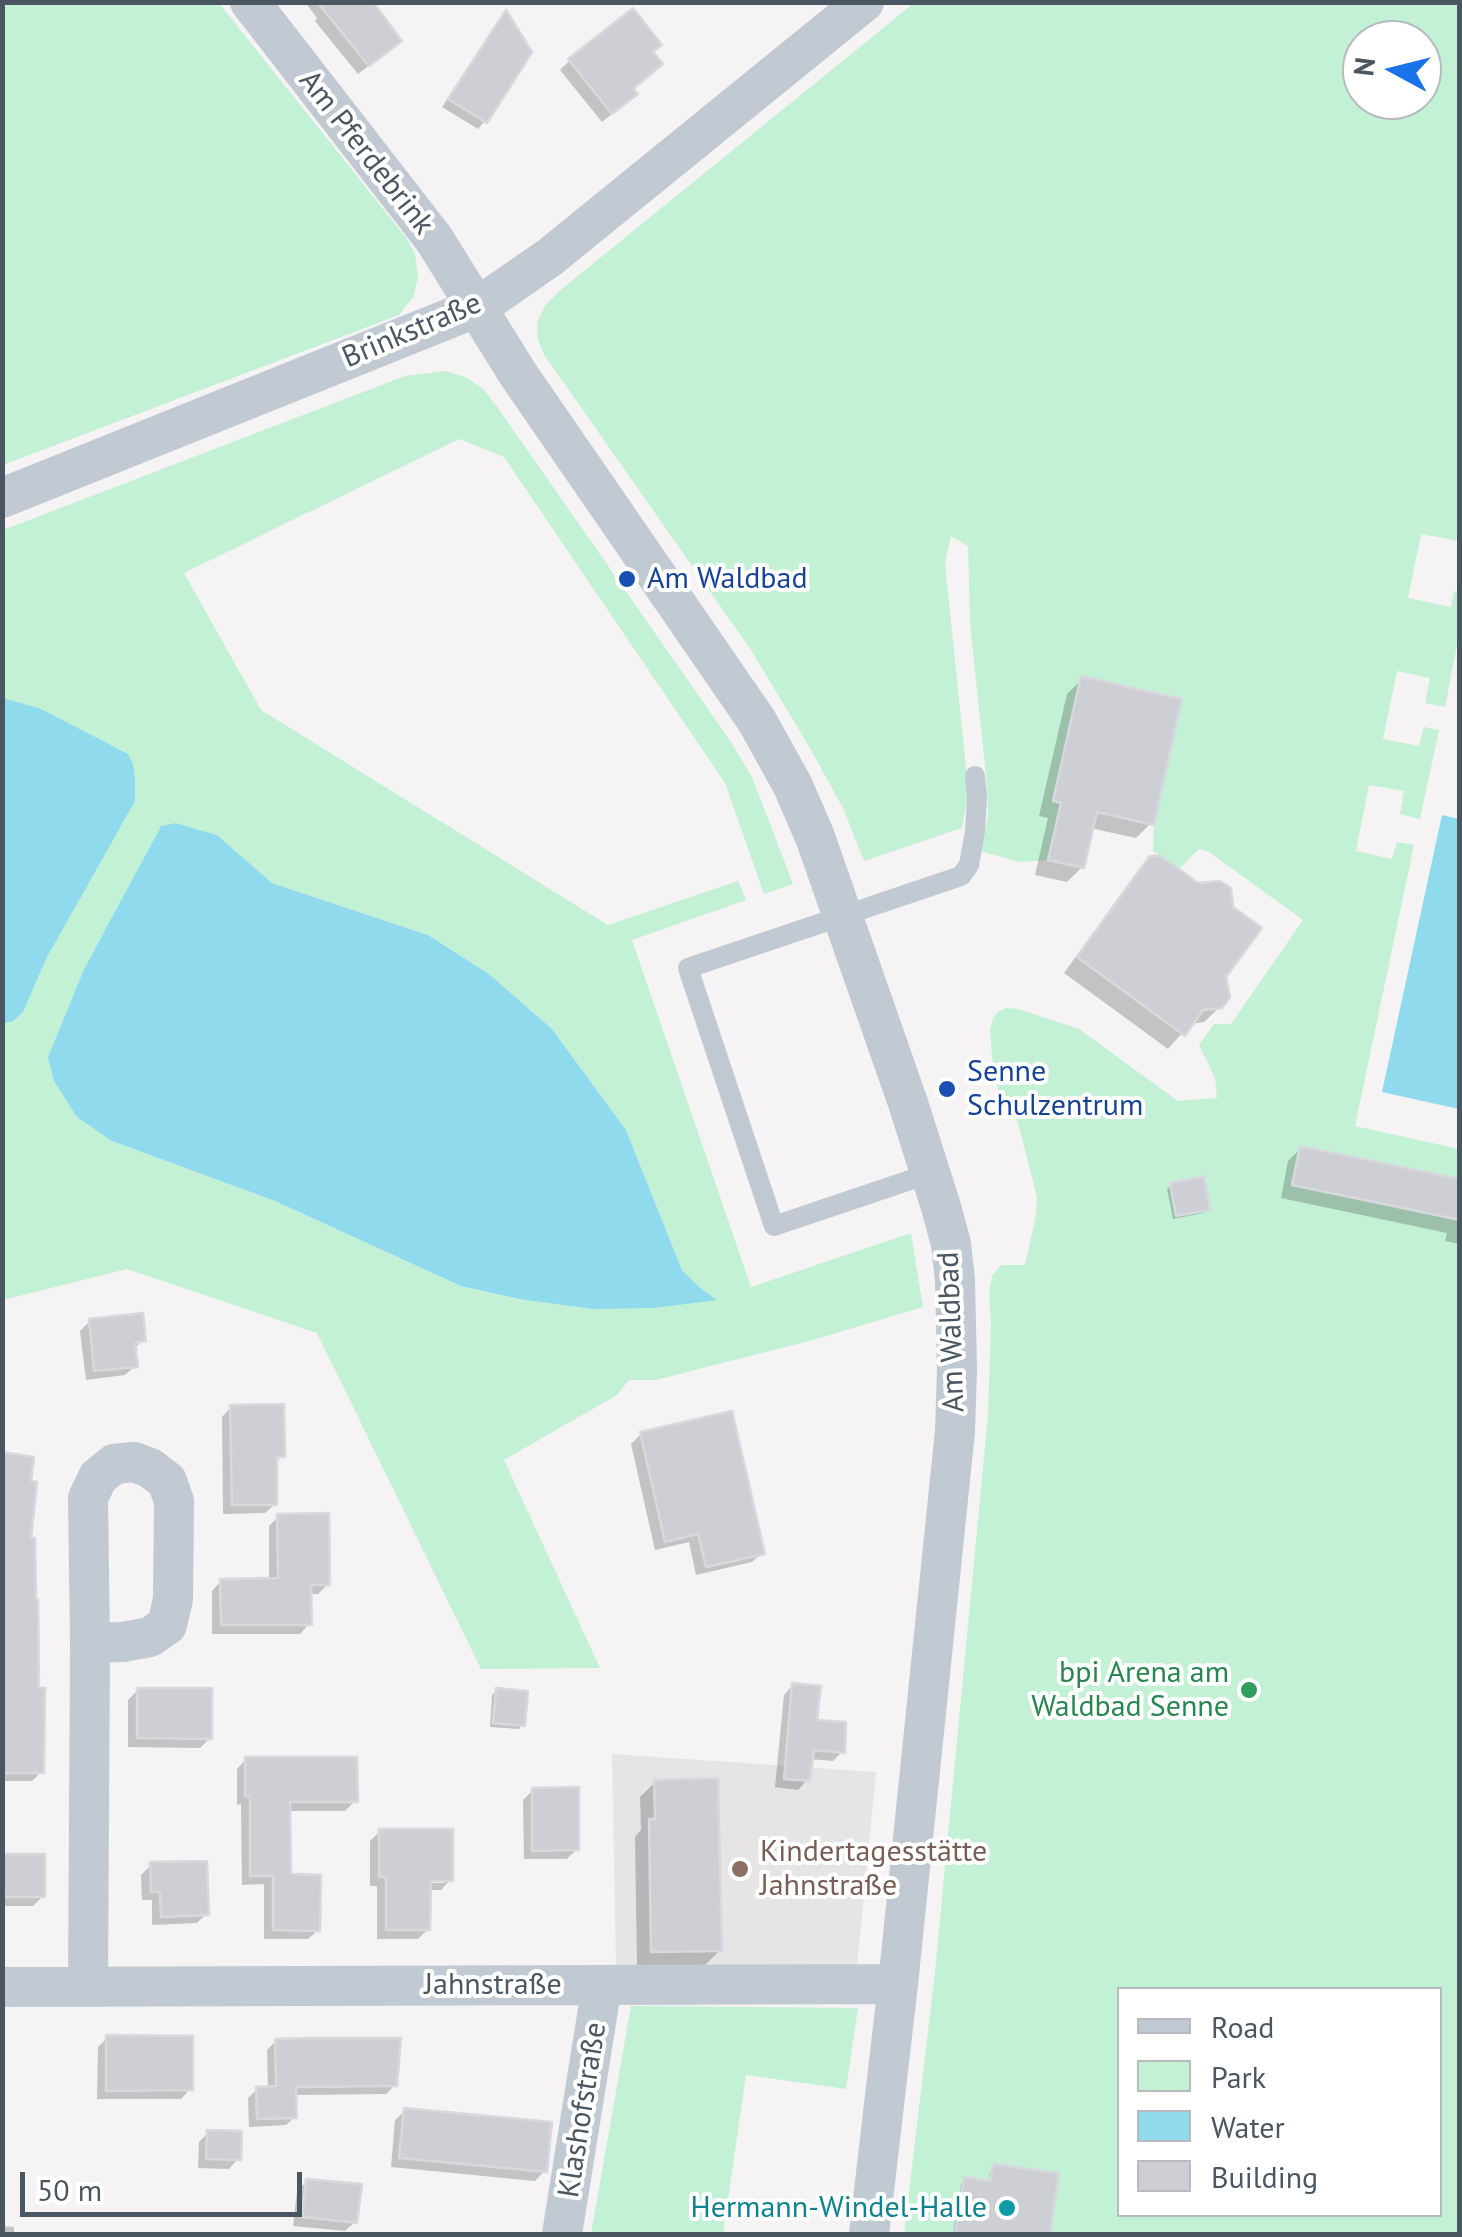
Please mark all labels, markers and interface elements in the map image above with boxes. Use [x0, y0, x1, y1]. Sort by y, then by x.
north arrow [1342, 20, 1442, 120]
text: N [1344, 55, 1383, 78]
street label: Am Pferdebrink [291, 64, 441, 242]
street label: Brinkstraße [337, 286, 487, 376]
place label: Am Waldbad [647, 561, 808, 597]
marker: Am Waldbad [616, 568, 638, 590]
place label: Senne Schulzentrum [967, 1054, 1143, 1124]
marker: Senne Schulzentrum [936, 1078, 958, 1100]
street label: Am Waldbad [931, 1251, 973, 1413]
place label: bpi Arena am Waldbad Senne [1031, 1655, 1229, 1726]
marker: bpi Arena am Waldbad Senne [1238, 1679, 1260, 1701]
place label: Kindertagesstätte Jahnstraße [760, 1834, 987, 1904]
marker: Kindertagesstätte Jahnstraße [729, 1858, 751, 1880]
street label: Jahnstraße [424, 1967, 562, 2003]
legend [1117, 1987, 1442, 2217]
text: Road [1211, 2007, 1275, 2046]
street label: Klashofstraße [551, 2020, 615, 2200]
text: Park [1211, 2057, 1266, 2096]
text: Water [1211, 2107, 1285, 2146]
scale bar [25, 2152, 308, 2214]
text: Building [1211, 2157, 1318, 2196]
text: 50 m [37, 2170, 102, 2209]
place label: Hermann-Windel-Halle [691, 2190, 987, 2226]
marker: Hermann-Windel-Halle [996, 2197, 1018, 2219]

